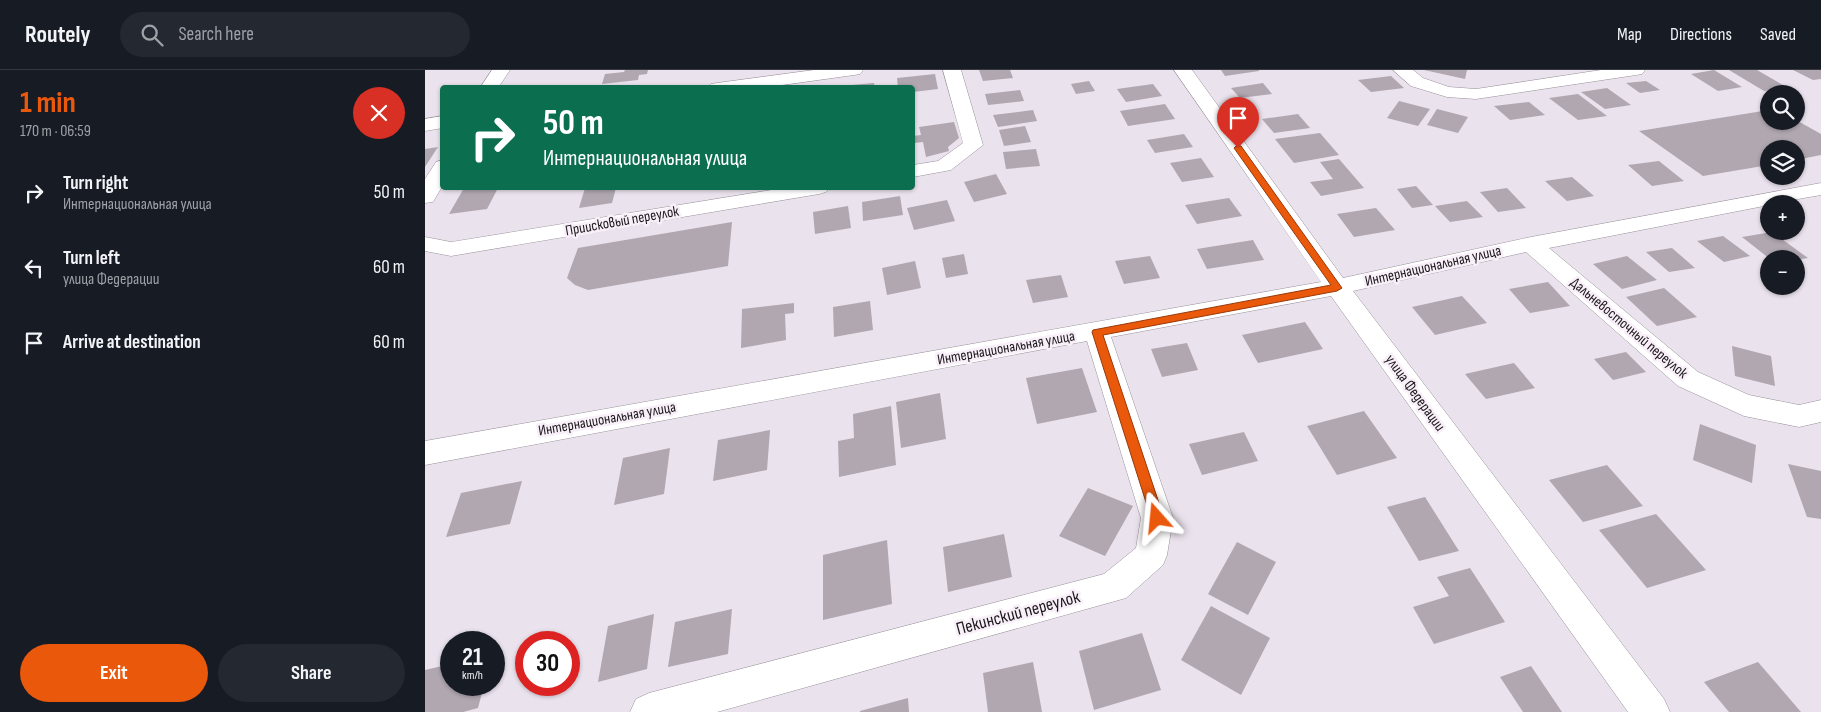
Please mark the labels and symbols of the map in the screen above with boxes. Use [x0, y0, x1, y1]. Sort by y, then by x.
pin [1217, 97, 1259, 148]
street label: Приисковый переулок [564, 202, 681, 240]
street label: Интернациональная улица [1363, 241, 1503, 291]
street label: Дальневосточный переулок [1566, 273, 1692, 383]
street label: Интернациональная улица [936, 327, 1076, 369]
street label: улица Федерации [1381, 351, 1449, 435]
street label: Интернациональная улица [537, 398, 677, 440]
position arrow [1130, 491, 1182, 543]
street label: Пекинский переулок [954, 586, 1082, 640]
speed limit sign: 30 [515, 631, 580, 696]

